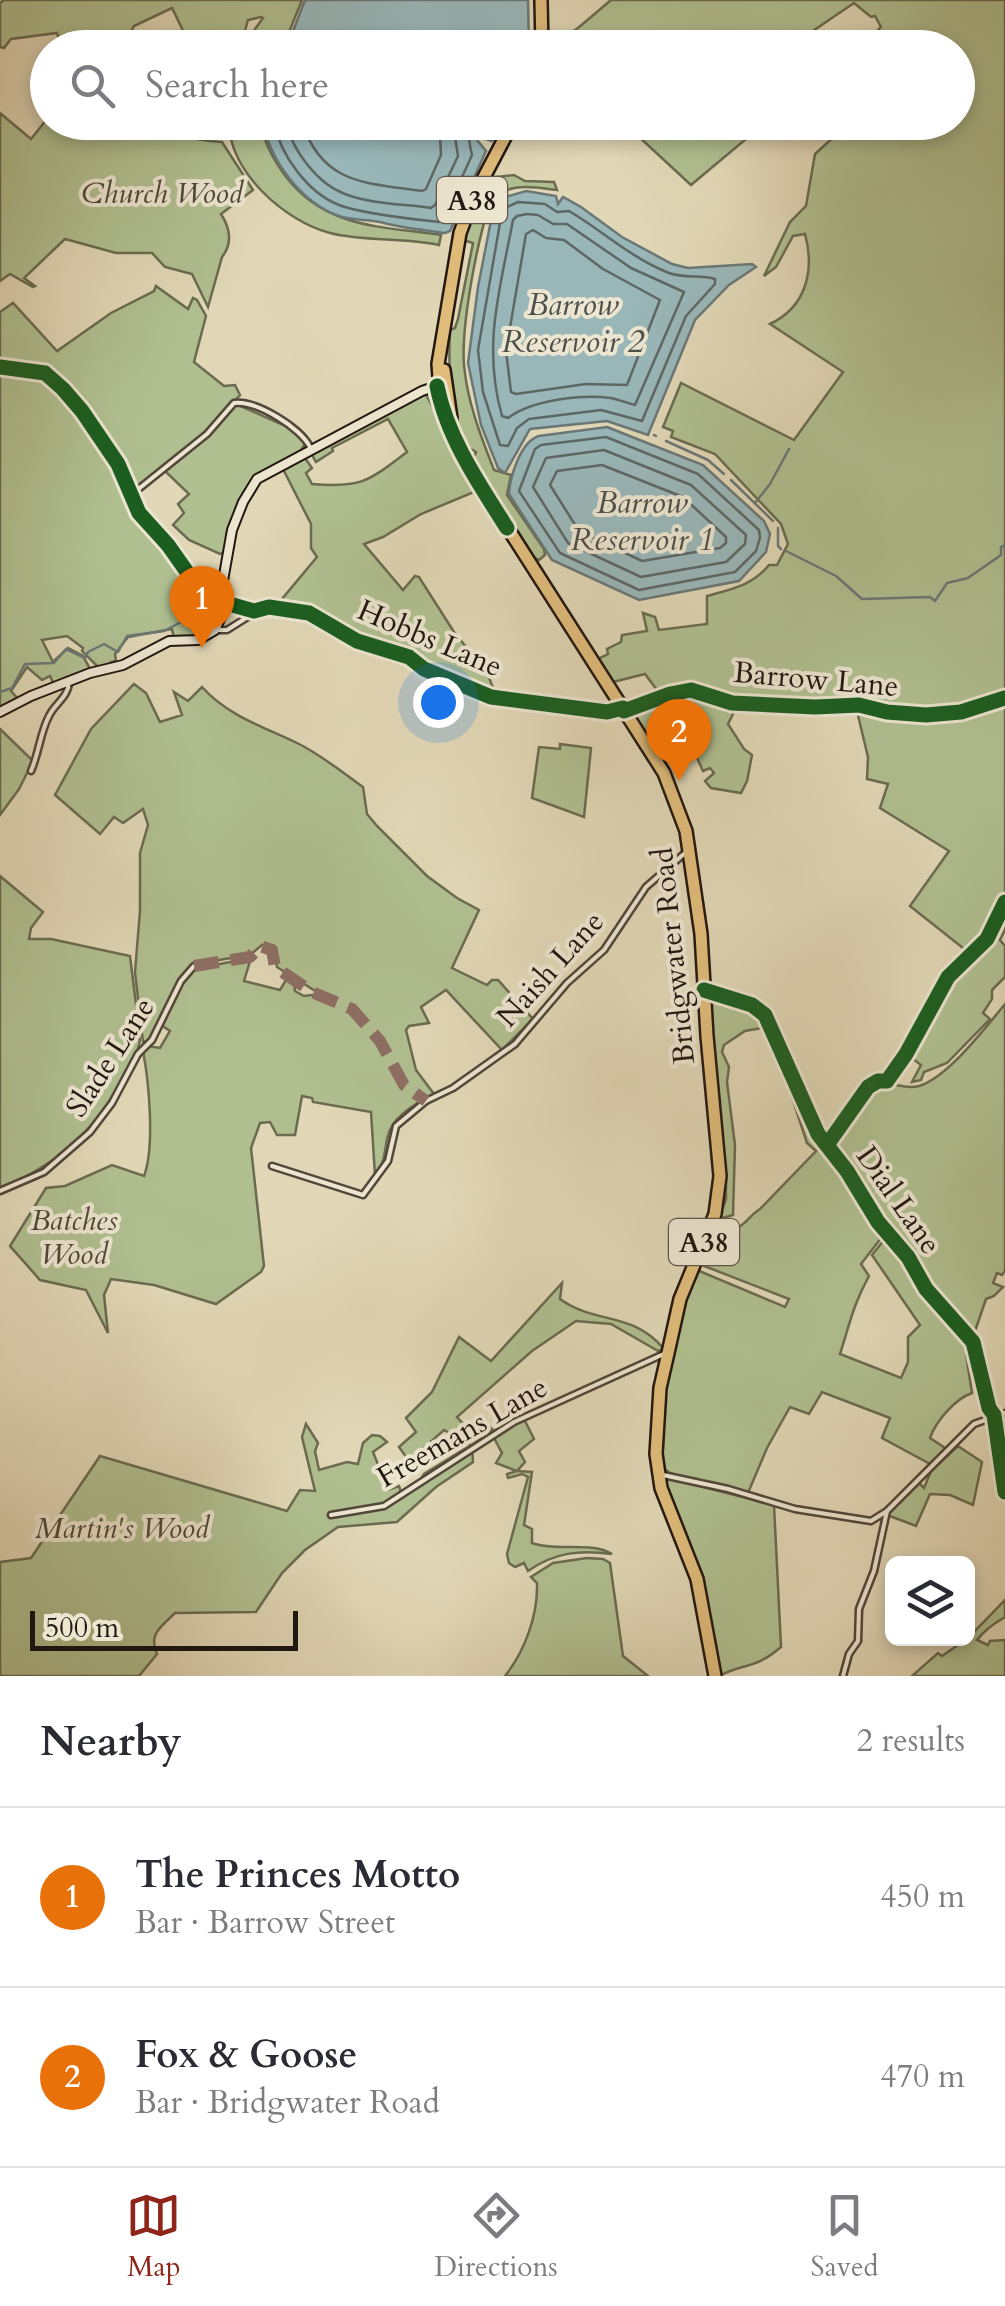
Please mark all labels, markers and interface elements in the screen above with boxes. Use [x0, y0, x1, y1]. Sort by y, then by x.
search box [30, 30, 975, 140]
icon: search [65, 58, 120, 113]
text: Search here [145, 59, 329, 111]
park label: Church Wood [81, 173, 245, 214]
road number: A38 [437, 177, 507, 223]
water label: Barrow Reservoir 2 [502, 283, 645, 364]
water label: Barrow Reservoir 1 [571, 481, 713, 562]
pin: 1 [170, 566, 234, 648]
street label: Hobbs Lane [351, 590, 508, 687]
street label: Barrow Lane [732, 652, 900, 707]
your location [413, 677, 464, 728]
pin: 2 [646, 698, 712, 781]
street label: Bridgwater Road [642, 846, 705, 1066]
street label: Naish Lane [487, 902, 614, 1036]
street label: Slade Lane [56, 989, 164, 1125]
street label: Dial Lane [846, 1138, 951, 1263]
park label: Batches Wood [30, 1200, 118, 1275]
road number: A38 [669, 1219, 739, 1265]
street label: Freemans Lane [369, 1367, 555, 1498]
park label: Martin's Wood [35, 1508, 211, 1549]
map controls [885, 1556, 975, 1646]
button: layers [885, 1556, 975, 1646]
scale bar [30, 1606, 298, 1650]
text: 500 m [45, 1609, 119, 1647]
text: Nearby [40, 1713, 182, 1770]
text: 2 results [857, 1719, 965, 1763]
text: The Princes Motto [135, 1849, 460, 1901]
text: 1 [64, 1875, 81, 1919]
text: 450 m [880, 1875, 965, 1919]
text: Bar · Barrow Street [135, 1901, 395, 1945]
text: Fox & Goose [135, 2029, 357, 2081]
text: 2 [64, 2055, 81, 2099]
text: 470 m [880, 2055, 965, 2099]
text: Bar · Bridgwater Road [135, 2081, 440, 2125]
tab: Map [126, 2188, 181, 2286]
tab: Directions [434, 2188, 558, 2286]
tab: Saved [811, 2188, 879, 2286]

